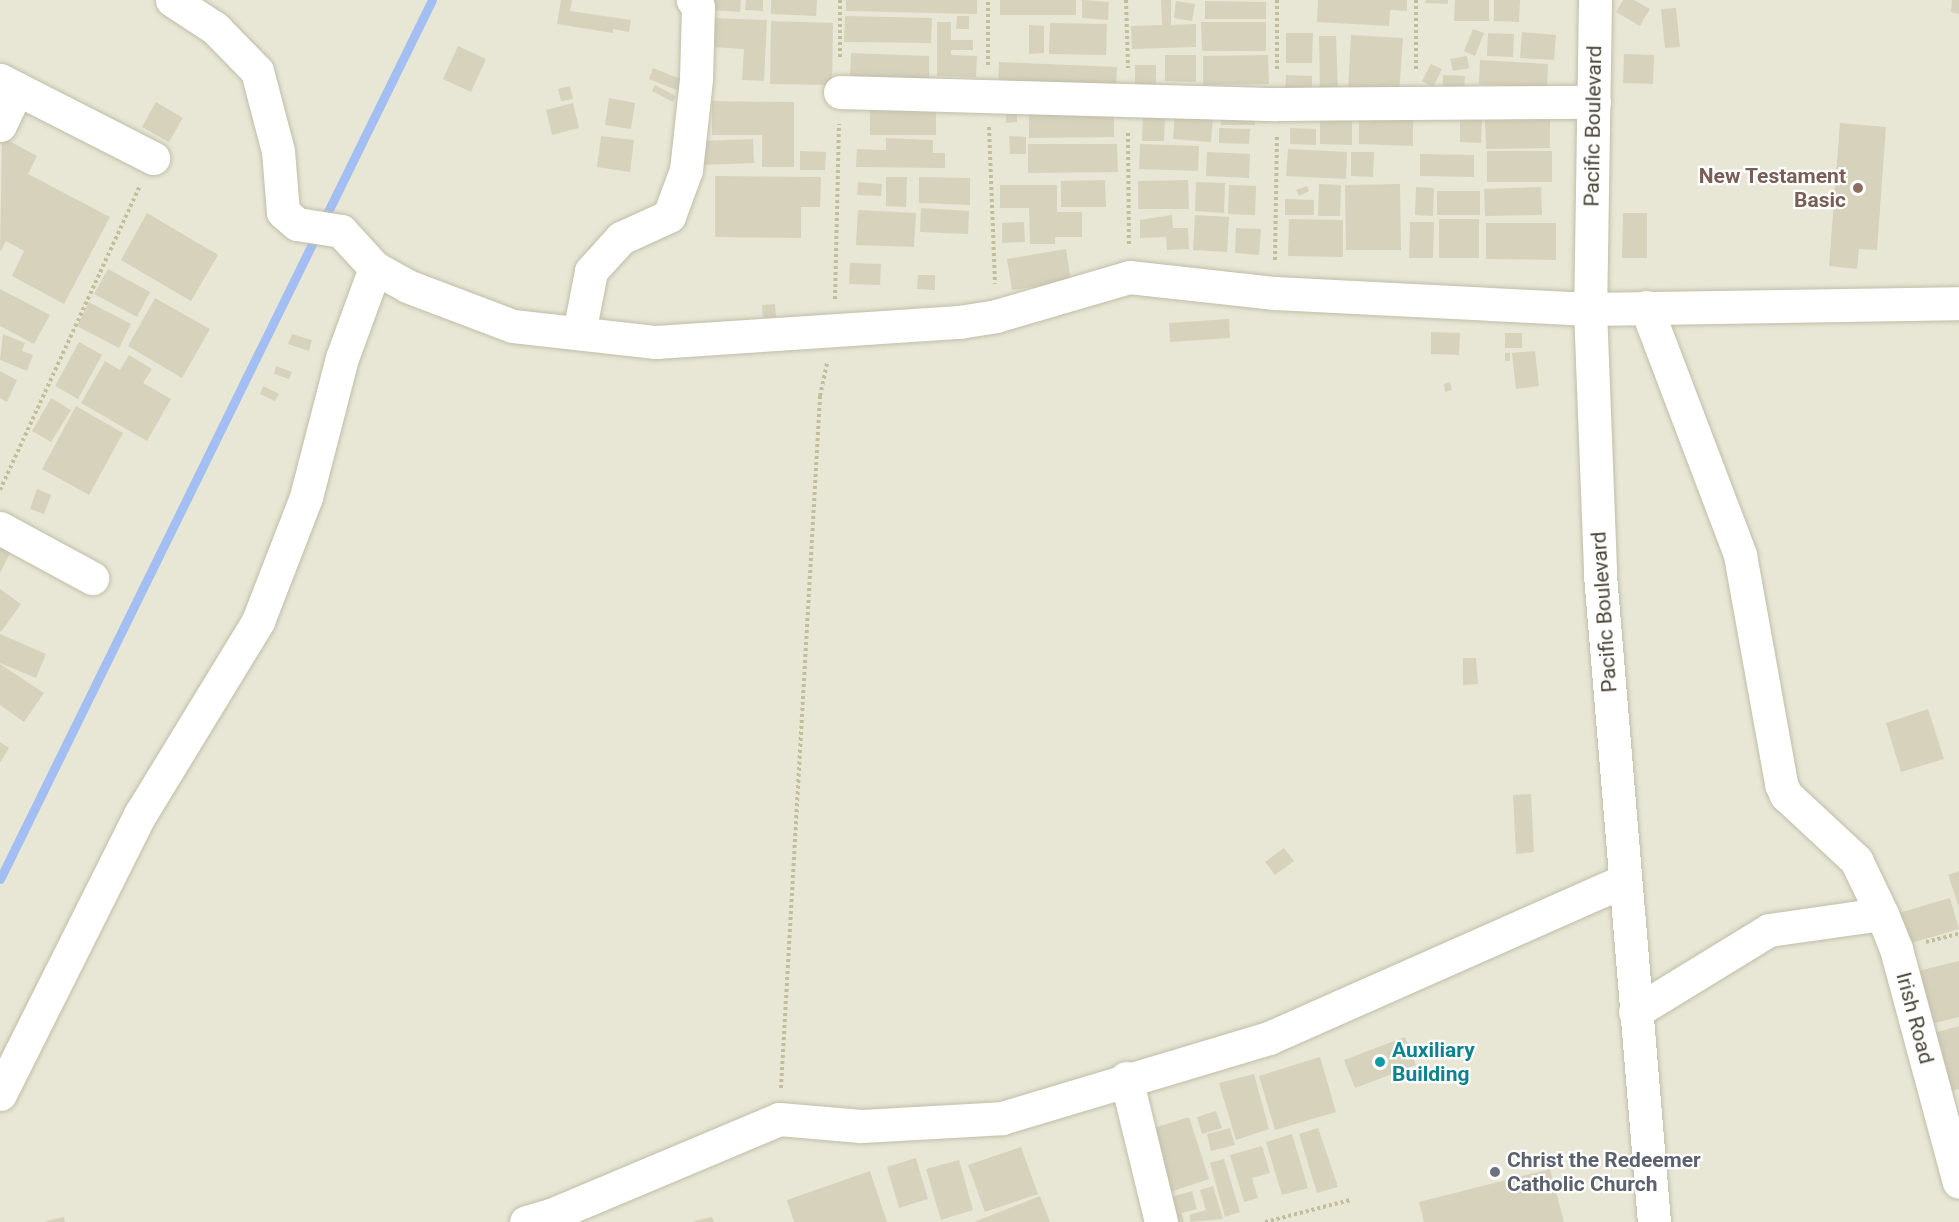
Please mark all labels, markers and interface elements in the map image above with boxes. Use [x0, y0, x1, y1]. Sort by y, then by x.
street label: Pacific Boulevard [1579, 45, 1607, 207]
place label: New Testament Basic [1698, 163, 1846, 213]
marker: New Testament Basic [1851, 181, 1865, 195]
street label: Pacific Boulevard [1586, 531, 1622, 693]
street label: Irish Road [1891, 969, 1939, 1067]
place label: Auxiliary Building [1392, 1037, 1475, 1087]
marker: Auxiliary Building [1373, 1055, 1387, 1069]
place label: Christ the Redeemer Catholic Church [1507, 1147, 1701, 1197]
marker: Christ the Redeemer Catholic Church [1488, 1165, 1502, 1179]

